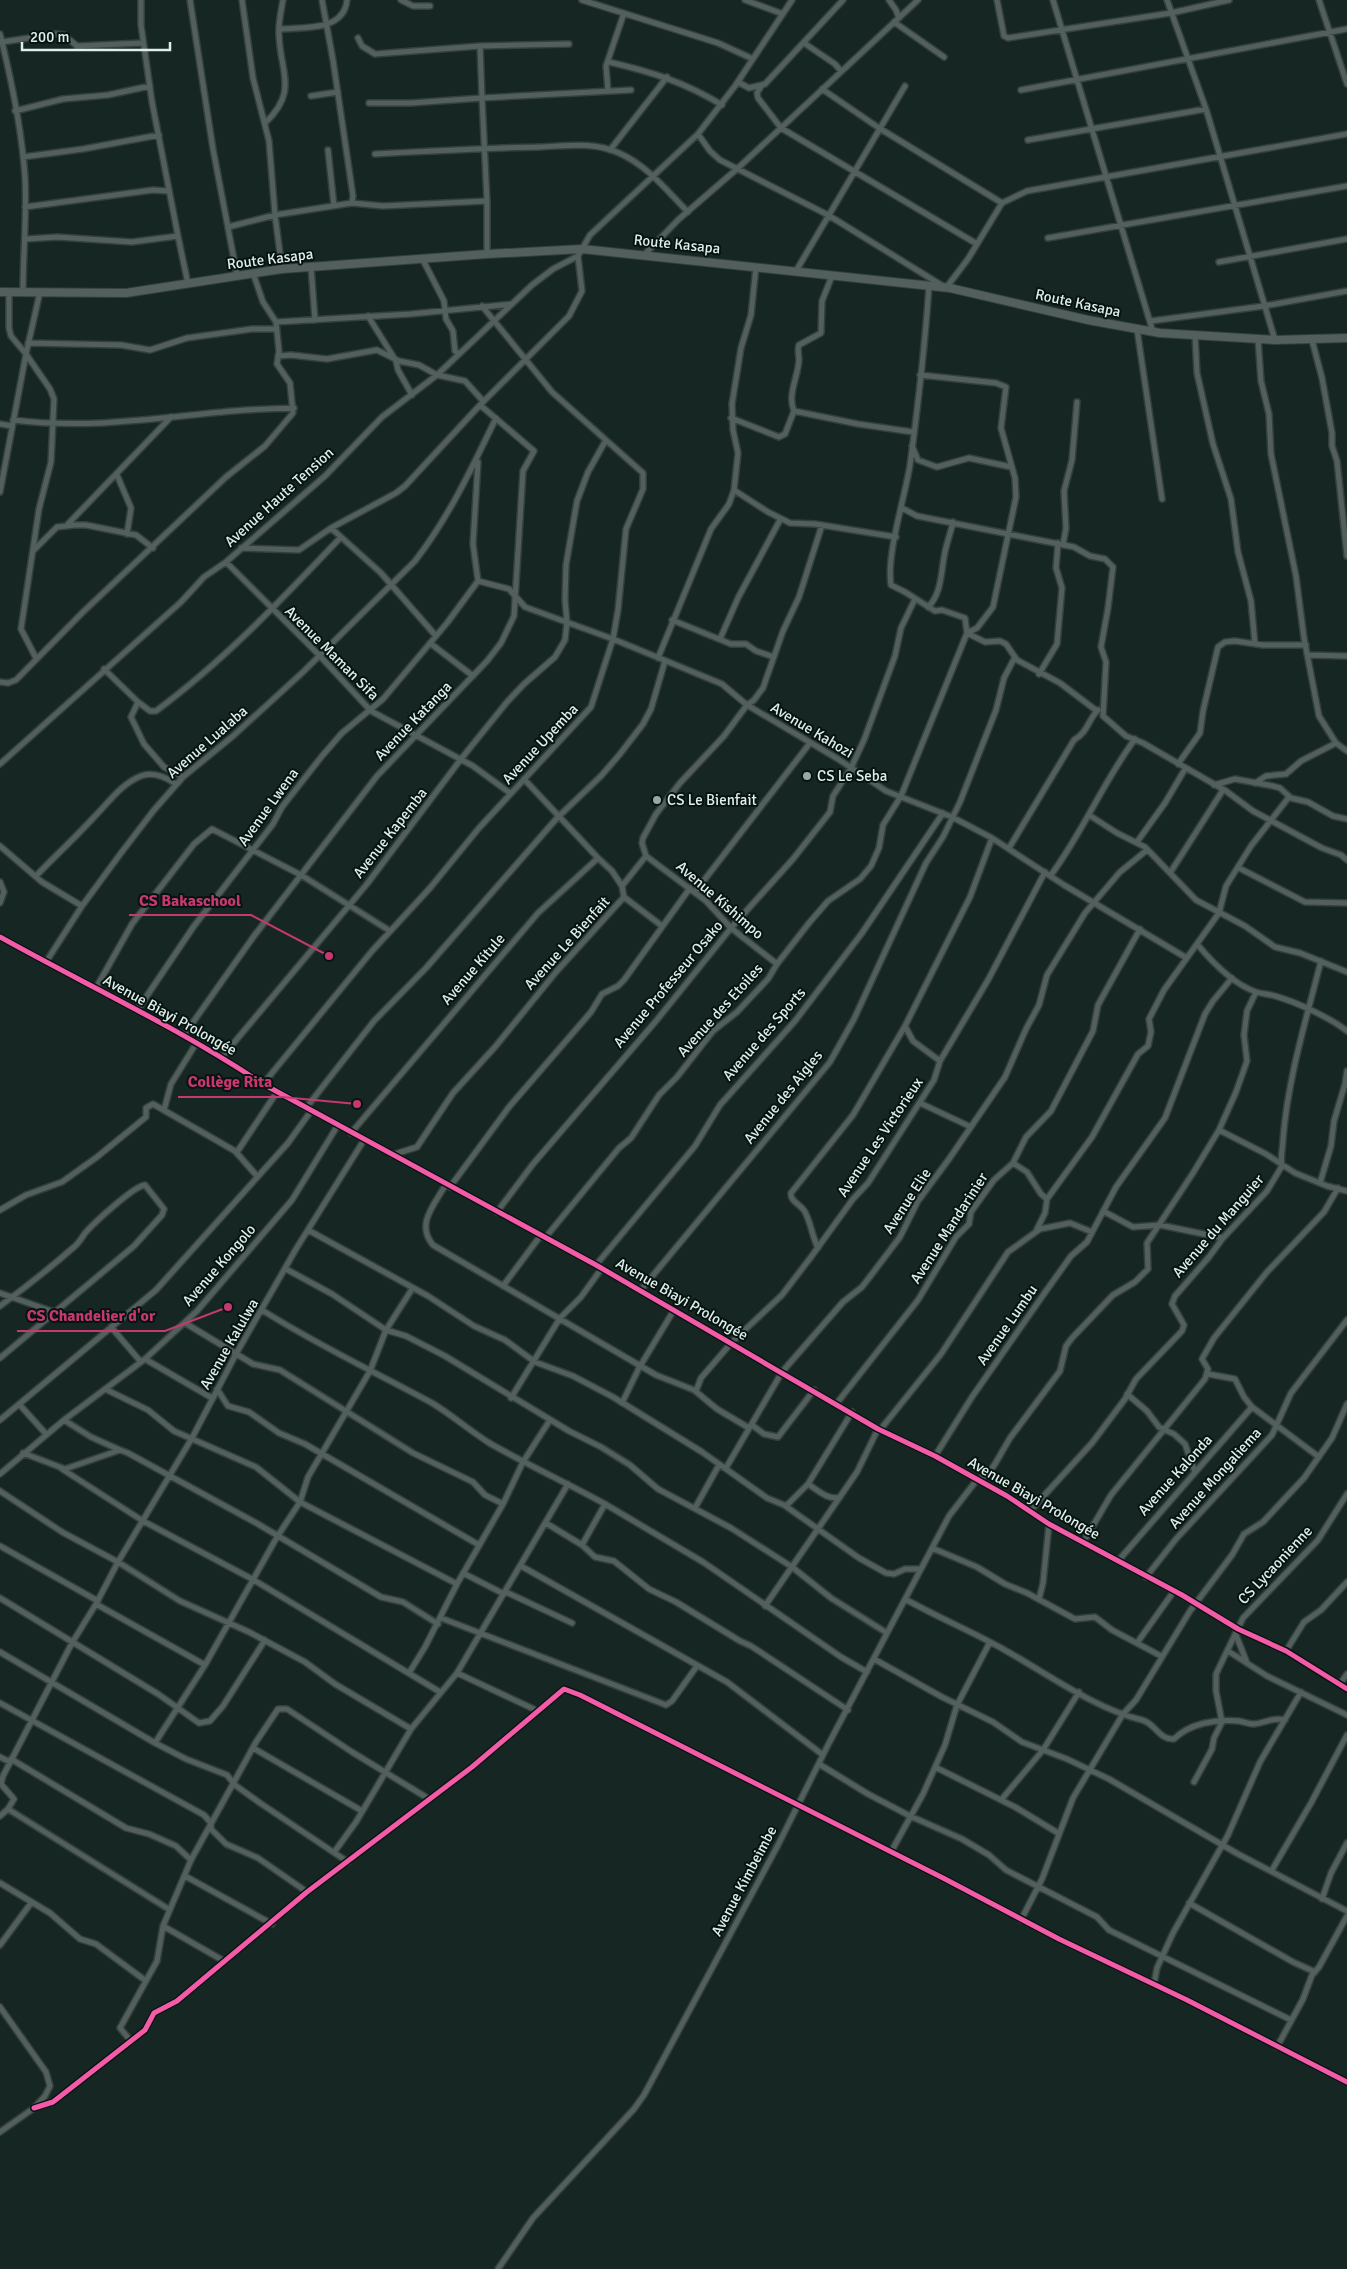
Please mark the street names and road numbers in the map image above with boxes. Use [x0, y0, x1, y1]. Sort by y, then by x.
street label: Route Kasapa [633, 231, 721, 257]
street label: Route Kasapa [226, 245, 314, 273]
street label: Route Kasapa [1034, 285, 1122, 321]
street label: Avenue Haute Tension [221, 443, 337, 551]
street label: Avenue Maman Sifa [281, 602, 383, 704]
street label: Avenue Katanga [371, 678, 455, 764]
street label: Avenue Kahozi [767, 698, 857, 762]
street label: Avenue Upemba [498, 700, 582, 788]
street label: Avenue Lualaba [163, 702, 251, 782]
street label: Avenue Lwena [234, 765, 302, 849]
street label: Avenue Kapemba [349, 784, 431, 882]
street label: Avenue Kishimpo [673, 857, 767, 943]
street label: Avenue Le Bienfait [520, 893, 614, 993]
street label: Avenue Professeur Osako [610, 917, 727, 1051]
street label: Avenue Kitule [437, 930, 509, 1008]
street label: Avenue des Etoiles [673, 959, 767, 1060]
street label: Avenue Biayi Prolongée [100, 971, 240, 1059]
street label: Avenue des Sports [719, 984, 810, 1084]
street label: Avenue des Aigles [740, 1046, 826, 1147]
street label: Avenue Les Victorieux [833, 1074, 927, 1200]
street label: Avenue Elie [879, 1165, 935, 1237]
street label: Avenue Mandarinier [906, 1169, 992, 1287]
street label: Avenue du Manguier [1168, 1170, 1268, 1281]
street label: Avenue Kongolo [179, 1220, 260, 1310]
street label: Avenue Biayi Prolongée [613, 1254, 751, 1344]
street label: Avenue Lumbu [973, 1281, 1041, 1369]
street label: Avenue Kalulwa [196, 1295, 262, 1393]
street label: Avenue Mongaliema [1165, 1424, 1265, 1532]
street label: Avenue Kalonda [1134, 1431, 1216, 1519]
street label: Avenue Biayi Prolongée [965, 1453, 1103, 1543]
street label: CS Lycaonienne [1234, 1522, 1316, 1608]
street label: Avenue Kimbeimbe [707, 1823, 781, 1939]

